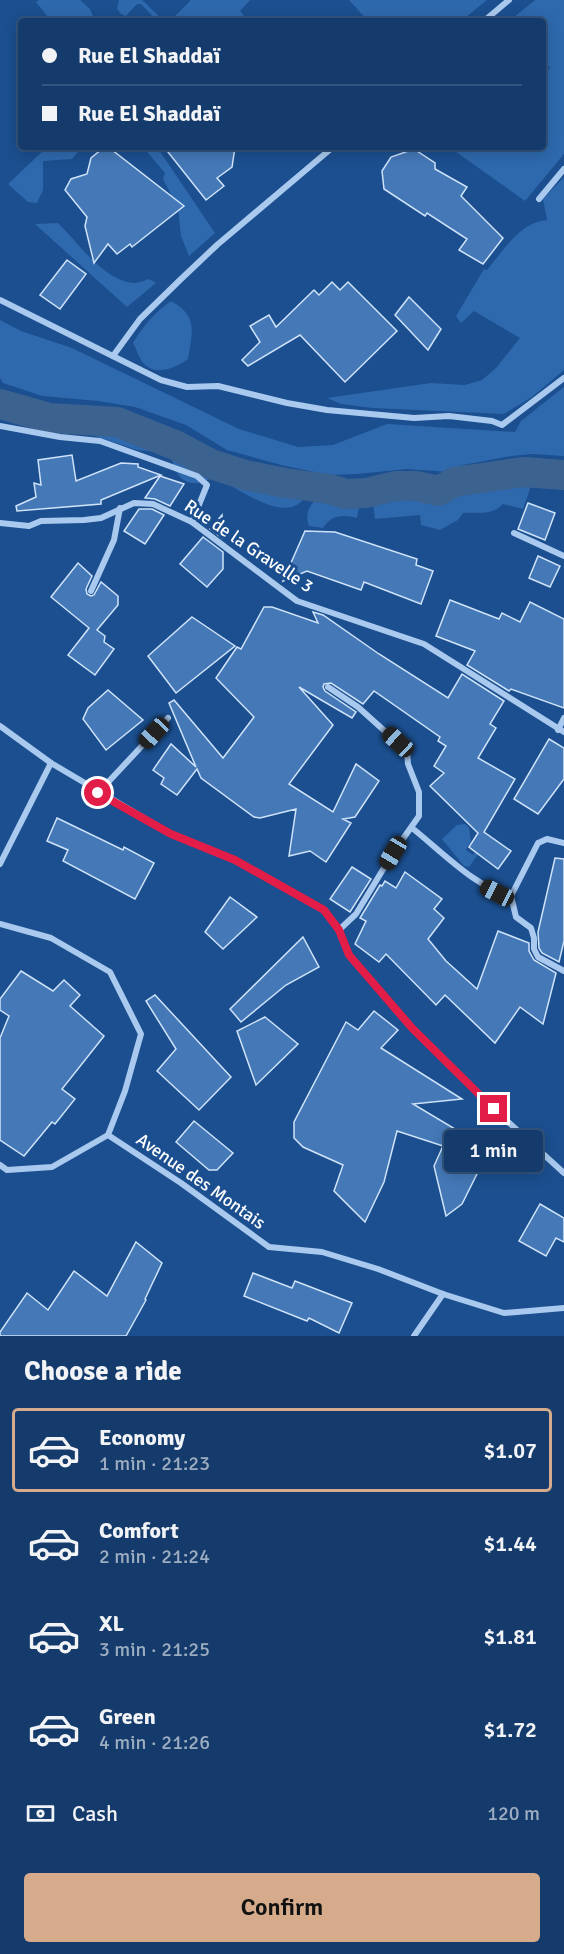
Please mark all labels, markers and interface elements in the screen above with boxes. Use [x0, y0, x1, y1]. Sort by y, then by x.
text: Rue El Shaddaï [78, 42, 220, 69]
text: Rue El Shaddaï [78, 100, 220, 127]
street label: Rue de la Gravelle 3 [180, 495, 318, 597]
car [135, 714, 173, 752]
car [379, 723, 417, 761]
route start [84, 779, 111, 806]
car [376, 833, 410, 873]
car [477, 877, 517, 909]
route end [480, 1095, 507, 1122]
street label: Avenue des Montais [132, 1128, 270, 1234]
callout: 1 min [444, 1130, 544, 1172]
text: 1 min [470, 1138, 517, 1163]
text: Choose a ride [24, 1355, 182, 1388]
icon: car [27, 1423, 81, 1477]
text: Economy [99, 1424, 185, 1451]
text: $1.07 [483, 1437, 537, 1464]
text: 1 min · 21:23 [99, 1451, 210, 1476]
icon: car [27, 1516, 81, 1570]
text: Comfort [99, 1517, 179, 1544]
text: $1.44 [483, 1530, 537, 1557]
text: 2 min · 21:24 [99, 1544, 210, 1569]
icon: car [27, 1609, 81, 1663]
text: XL [99, 1610, 124, 1637]
text: $1.81 [483, 1623, 537, 1650]
text: 3 min · 21:25 [99, 1637, 210, 1662]
icon: car [27, 1702, 81, 1756]
text: Green [99, 1703, 156, 1730]
text: $1.72 [483, 1716, 537, 1743]
text: 4 min · 21:26 [99, 1730, 210, 1755]
icon: cash [24, 1797, 57, 1830]
text: Cash [72, 1800, 118, 1827]
text: 120 m [487, 1801, 540, 1826]
button: Confirm [24, 1873, 540, 1942]

